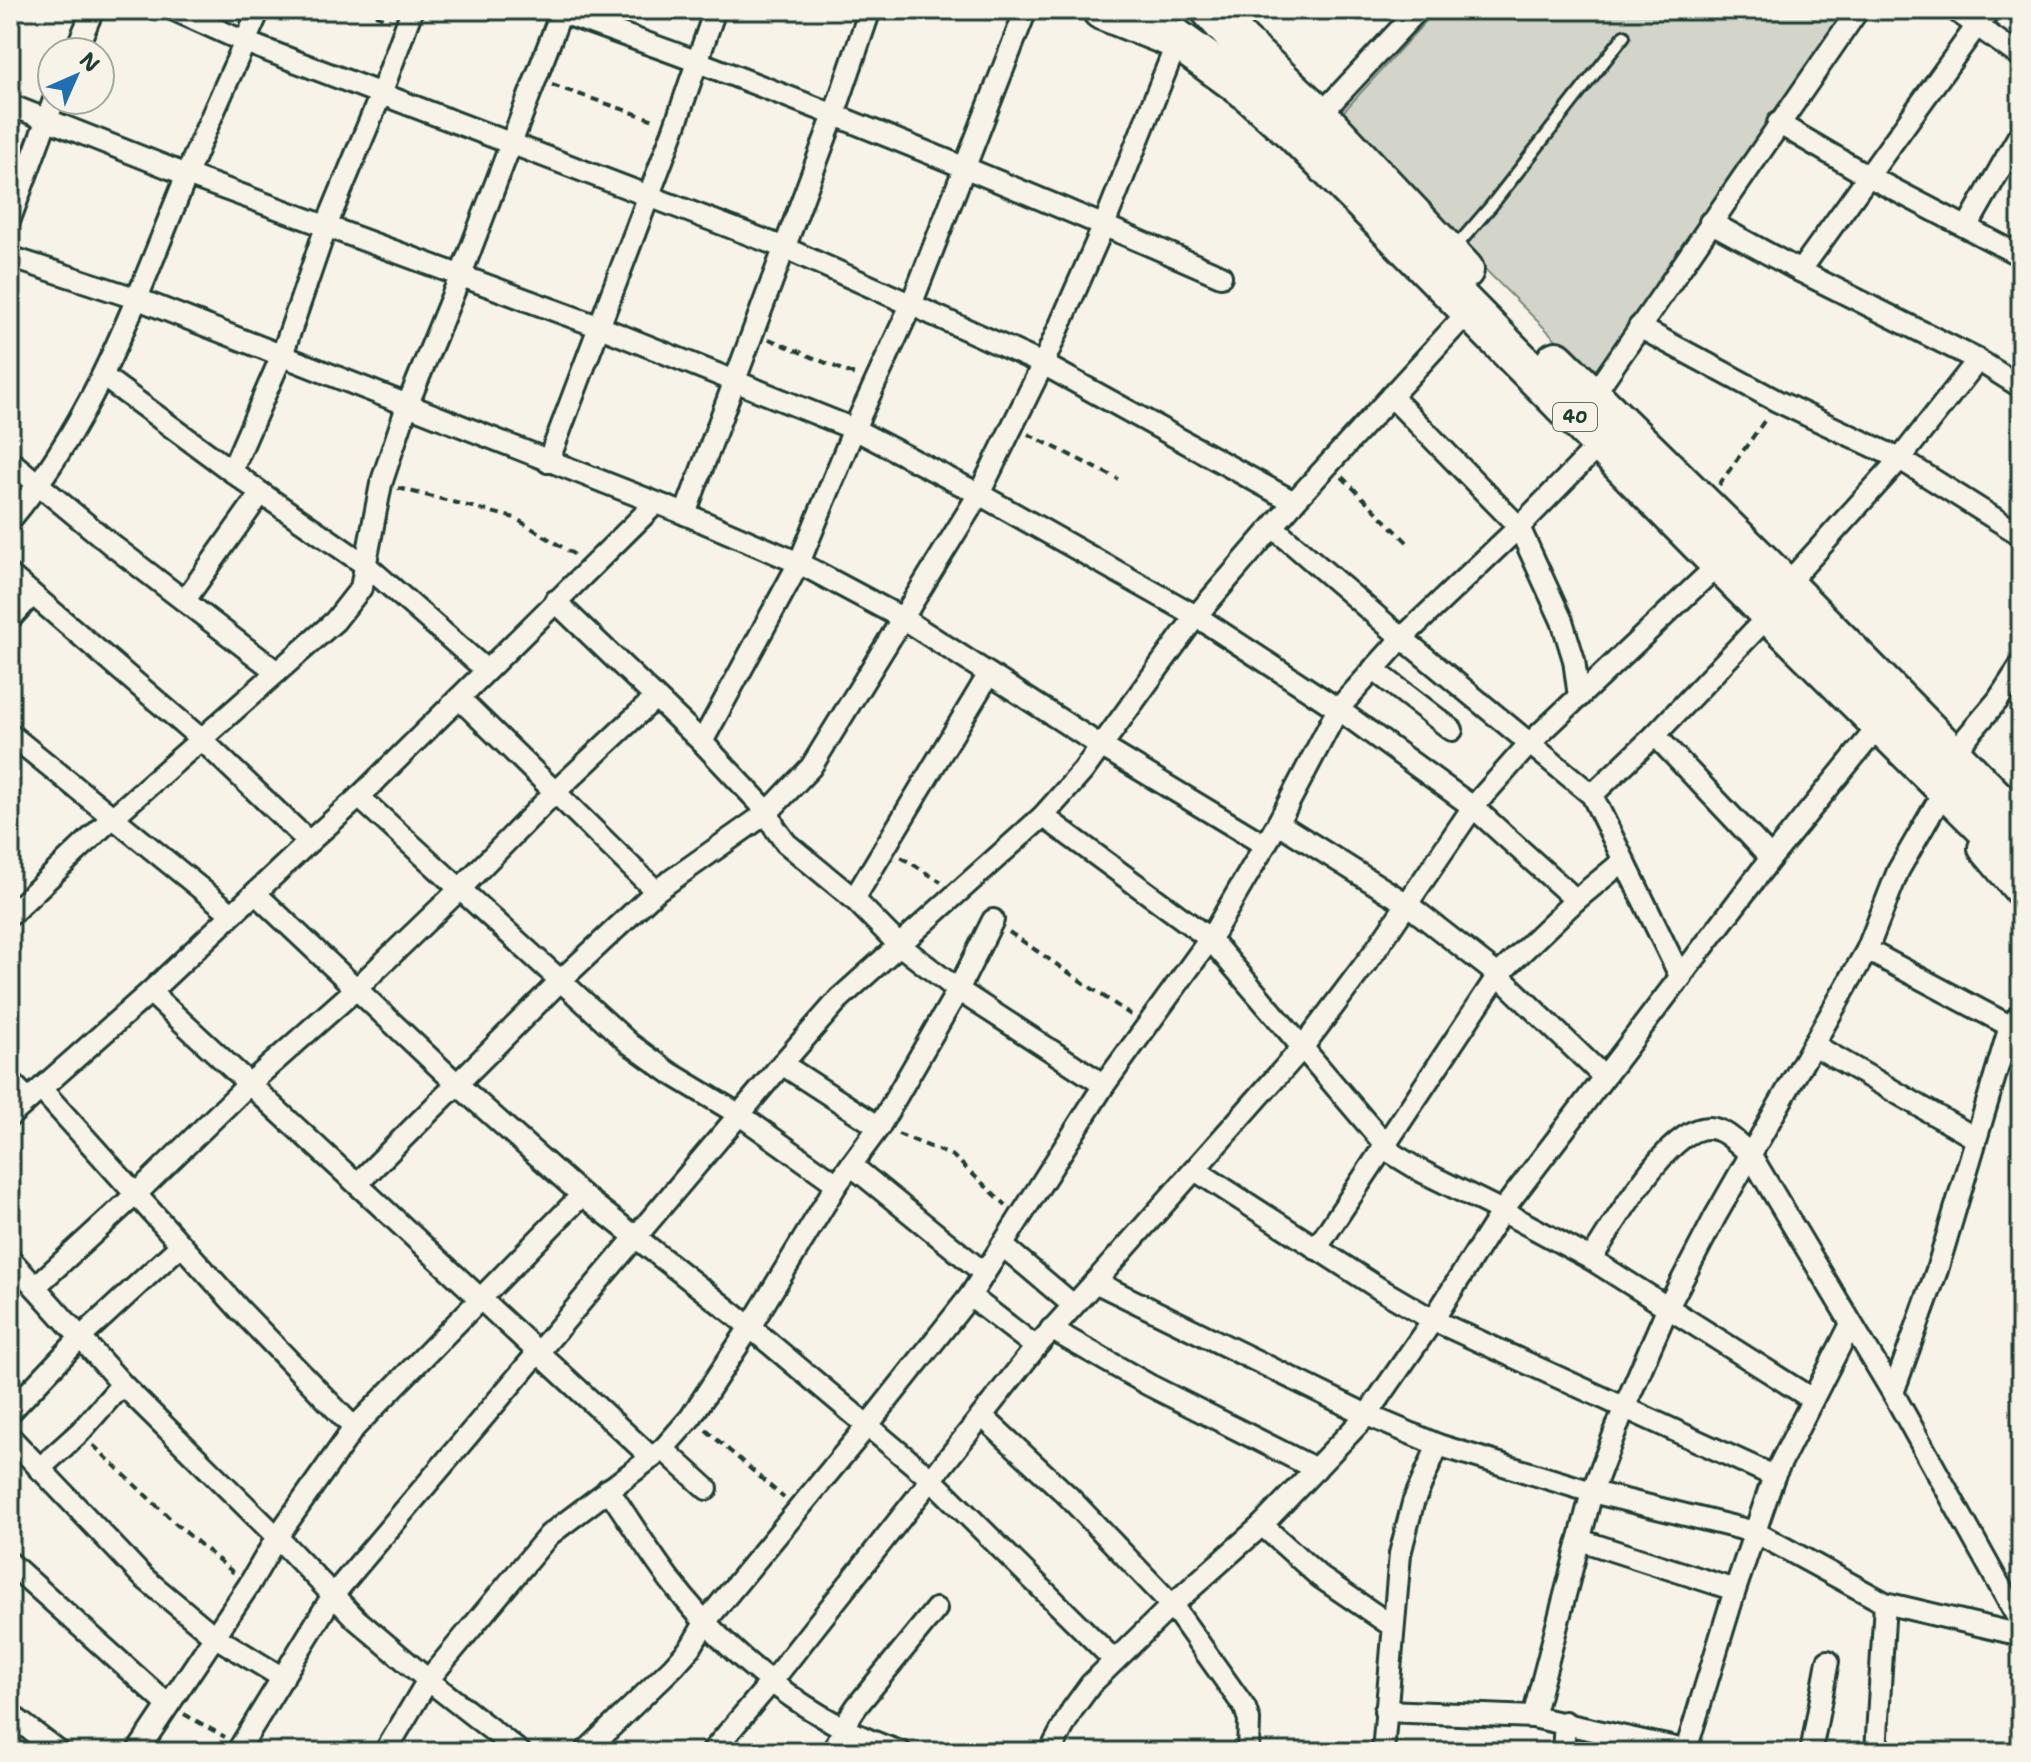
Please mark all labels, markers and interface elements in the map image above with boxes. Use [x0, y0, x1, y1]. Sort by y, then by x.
north arrow [36, 36, 116, 116]
text: N [73, 46, 106, 79]
road number: 40 [1553, 403, 1597, 431]

